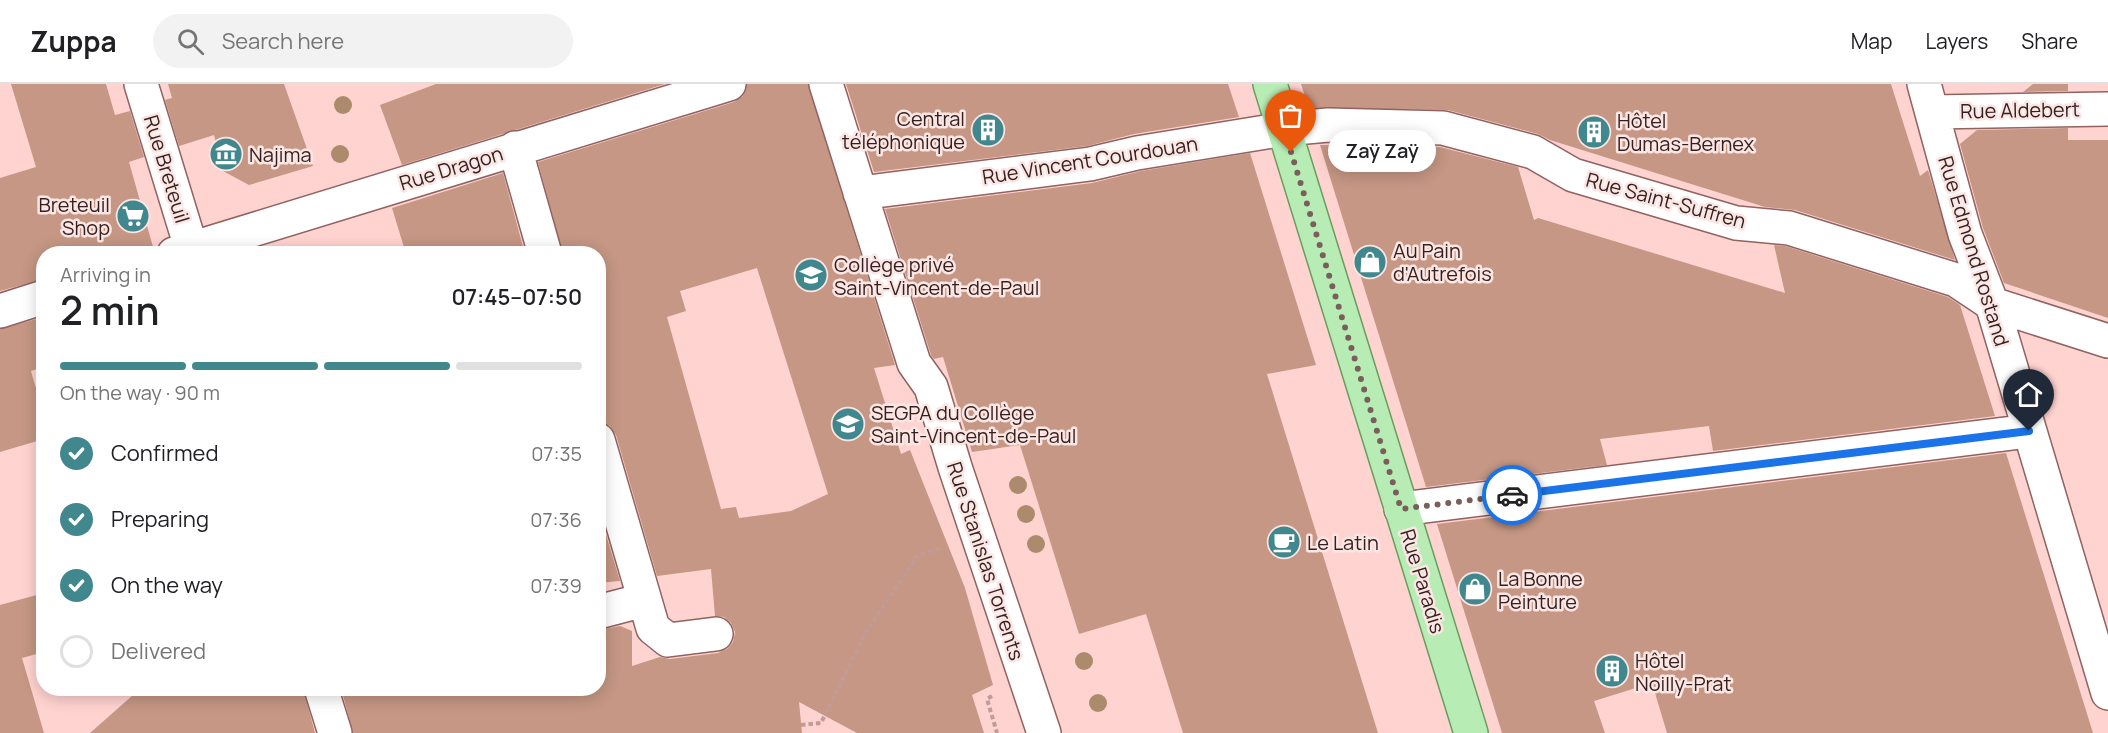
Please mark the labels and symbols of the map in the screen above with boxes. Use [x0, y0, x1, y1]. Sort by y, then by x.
pin [1265, 90, 1316, 152]
street label: Rue Aldebert [1960, 95, 2080, 125]
place label: Central téléphonique [842, 105, 965, 155]
place label: Hôtel Dumas-Bernex [1617, 107, 1755, 157]
street label: Rue Breteuil [138, 112, 196, 226]
building icon: Central téléphonique [970, 112, 1006, 148]
building icon: Hôtel Dumas-Bernex [1576, 114, 1612, 150]
street label: Rue Vincent Courdouan [980, 130, 1200, 190]
callout: Zaÿ Zaÿ [1327, 131, 1435, 173]
museum icon: Najima [208, 136, 244, 172]
street label: Rue Dragon [396, 139, 506, 197]
place label: Najima [249, 141, 312, 168]
street label: Rue Edmond Rostand [1932, 153, 2016, 349]
street label: Rue Saint-Suffren [1583, 166, 1749, 234]
place label: Breteuil Shop [39, 191, 110, 241]
supermarket icon: Breteuil Shop [115, 198, 151, 234]
place label: Au Pain d'Autrefois [1393, 237, 1492, 287]
shop icon: Au Pain d'Autrefois [1352, 244, 1388, 280]
place label: Collège privé Saint-Vincent-de-Paul [834, 251, 1039, 301]
school or university icon: Collège privé Saint-Vincent-de-Paul [793, 257, 829, 293]
pin [2003, 369, 2054, 431]
place label: SEGPA du Collège Saint-Vincent-de-Paul [871, 399, 1076, 449]
school or university icon: SEGPA du Collège Saint-Vincent-de-Paul [830, 406, 866, 442]
street label: Rue Stanislas Torrents [941, 458, 1031, 664]
courier [1482, 465, 1542, 525]
cafe icon: Le Latin [1266, 524, 1302, 560]
street label: Rue Paradis [1394, 525, 1452, 637]
place label: Le Latin [1307, 529, 1379, 556]
place label: La Bonne Peinture [1498, 565, 1583, 615]
shop icon: La Bonne Peinture [1457, 571, 1493, 607]
place label: Hôtel Noilly-Prat [1635, 647, 1732, 697]
building icon: Hôtel Noilly-Prat [1594, 653, 1630, 689]

